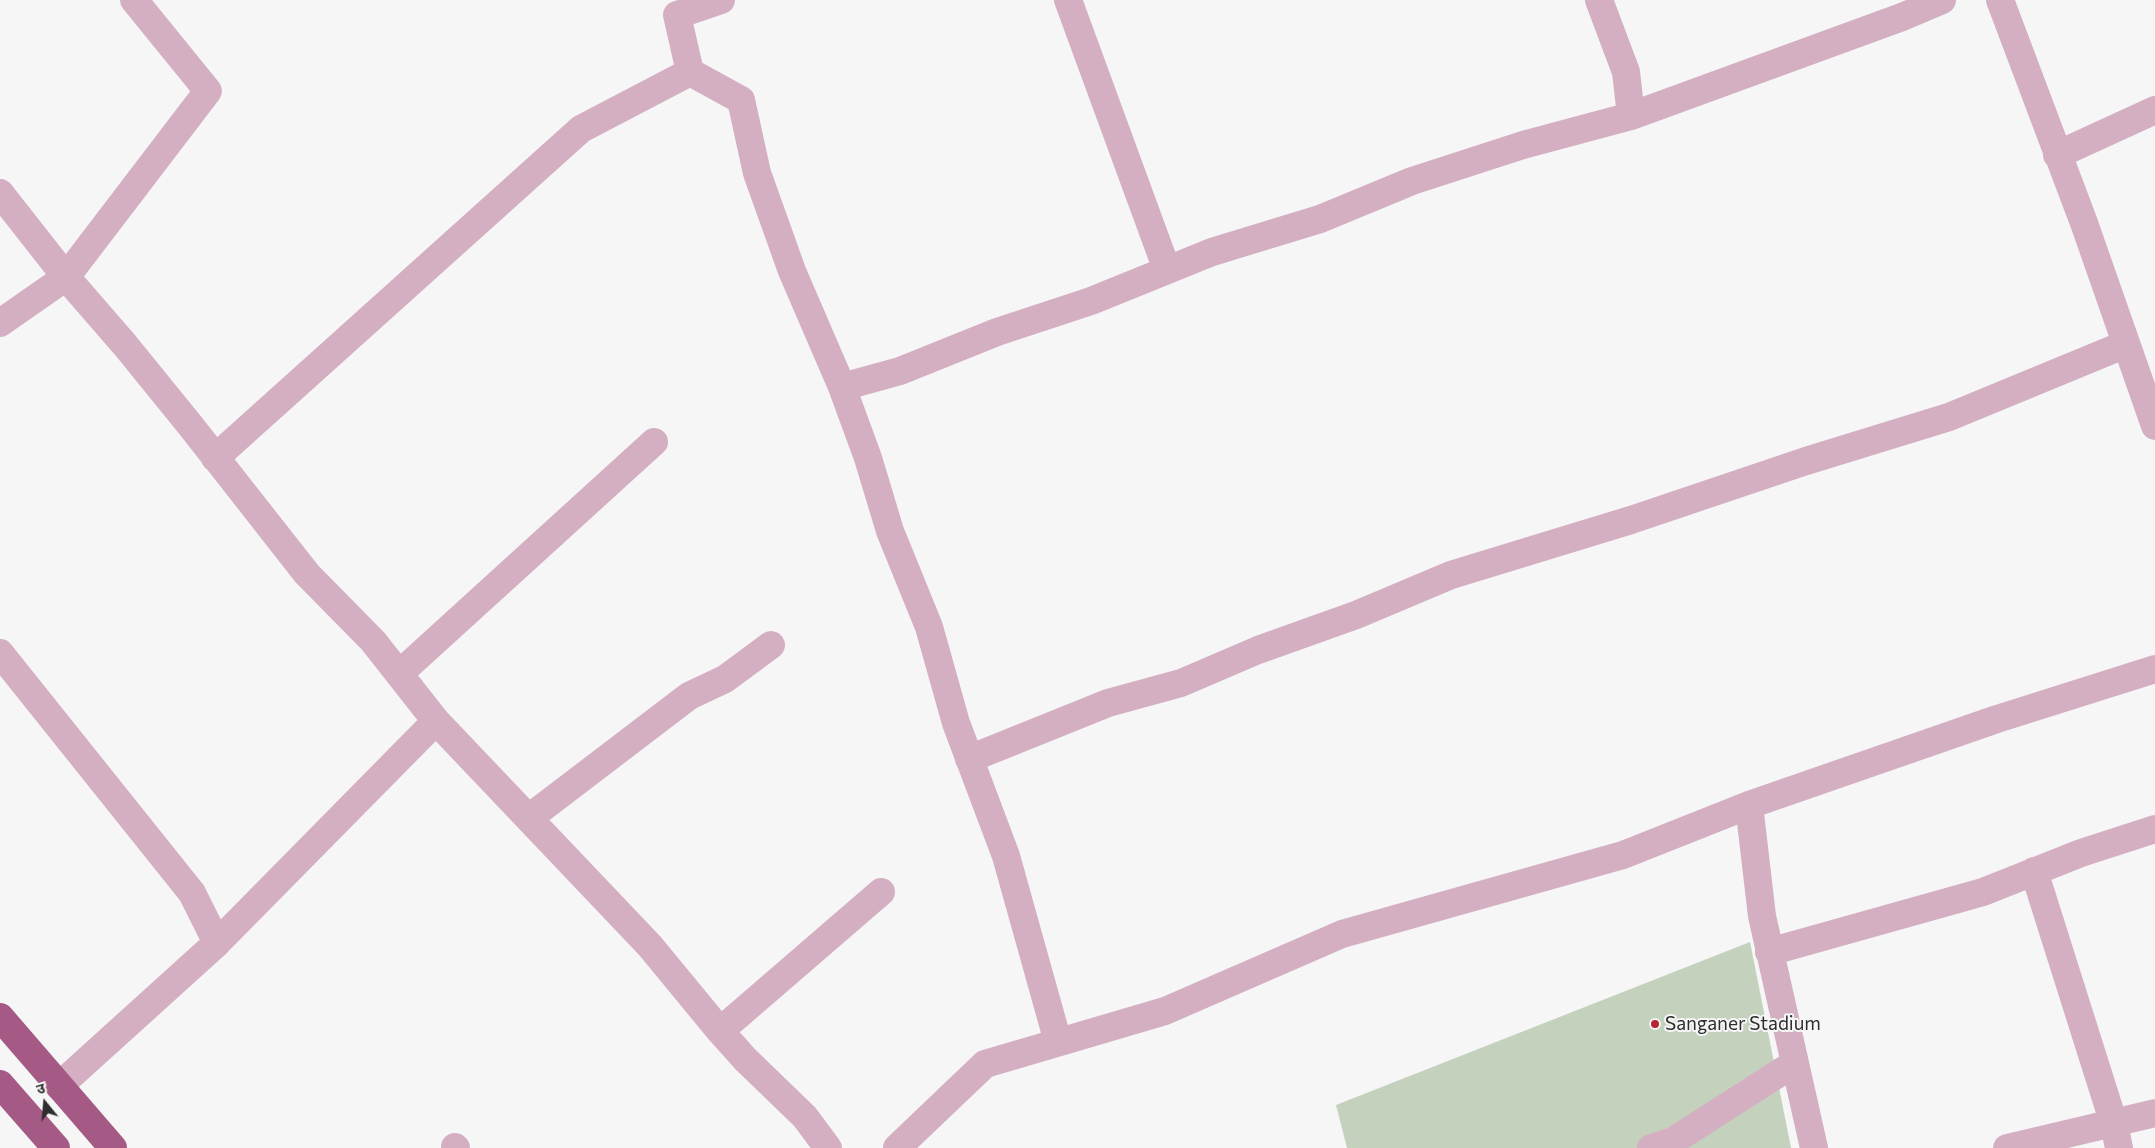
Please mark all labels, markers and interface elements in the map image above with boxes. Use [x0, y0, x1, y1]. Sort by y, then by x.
place label: Sanganer Stadium [1665, 1013, 1821, 1035]
marker: Sanganer Stadium [1649, 1018, 1661, 1030]
north arrow [20, 1078, 70, 1128]
text: उ [34, 1079, 47, 1098]

